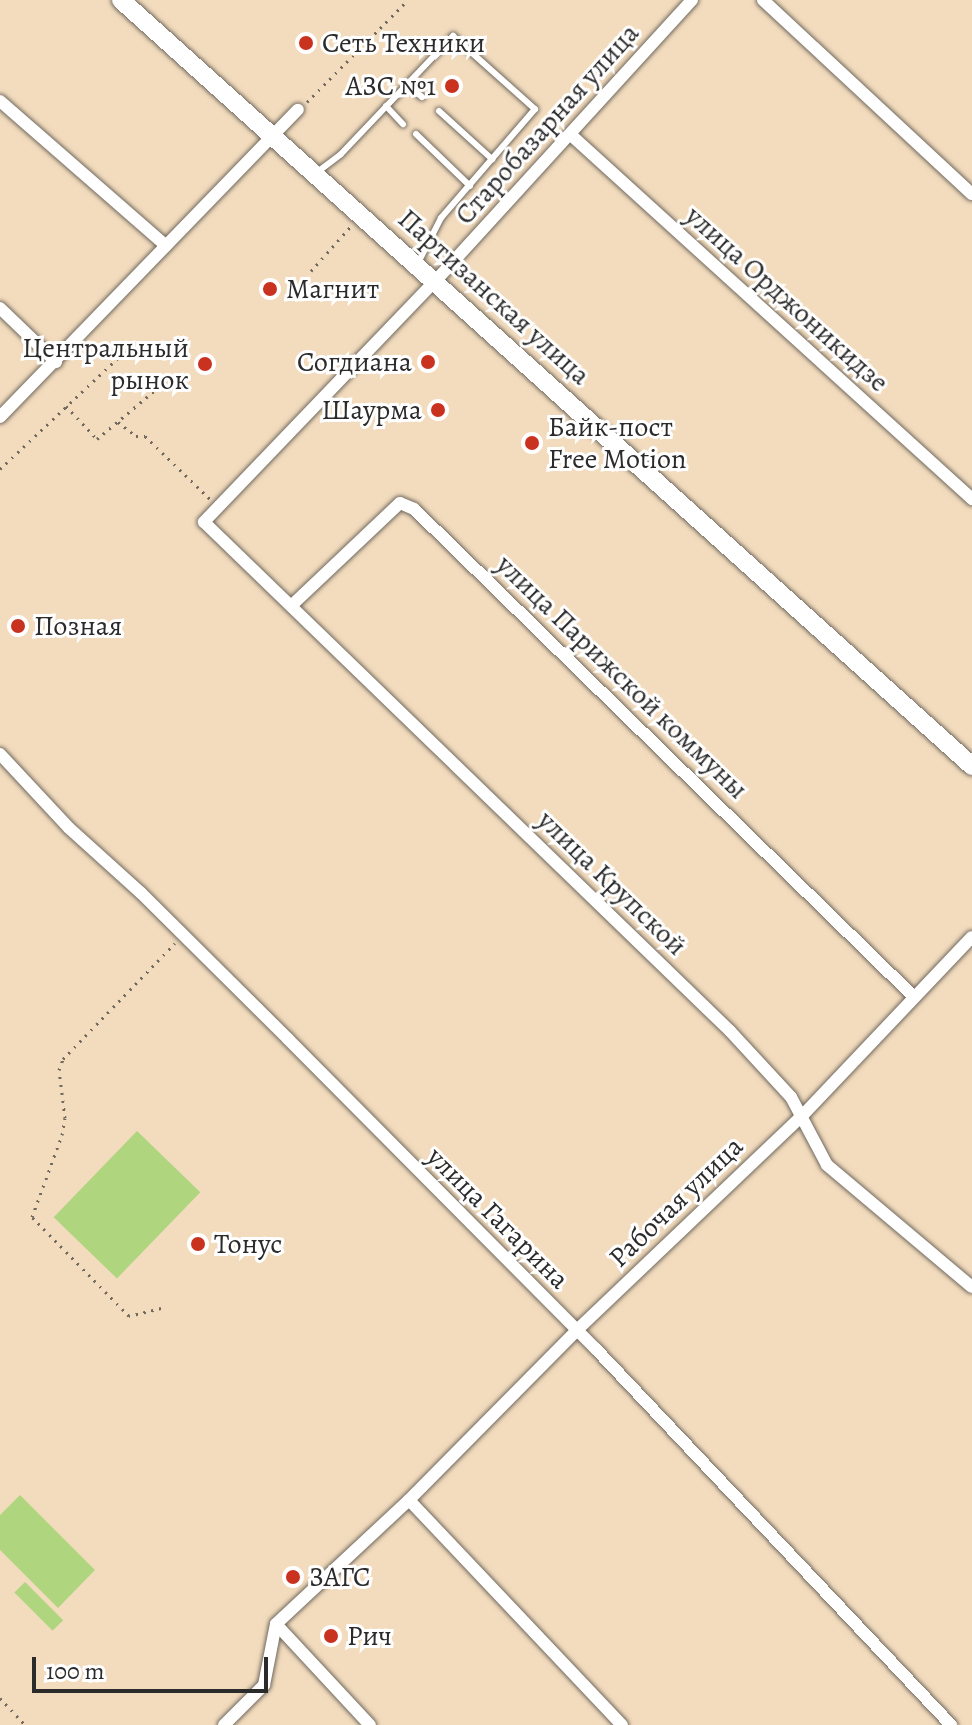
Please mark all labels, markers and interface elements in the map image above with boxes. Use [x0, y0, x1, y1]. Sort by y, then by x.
street label: Старобазарная улица [448, 17, 646, 231]
place label: Сеть Техники [322, 26, 485, 60]
marker: Сеть Техники [297, 34, 315, 52]
place label: АЗС №1 [346, 69, 436, 103]
marker: АЗС №1 [443, 77, 461, 95]
street label: улица Орджоникидзе [679, 199, 895, 399]
street label: Партизанская улица [391, 202, 597, 392]
place label: Магнит [286, 272, 379, 306]
marker: Магнит [261, 280, 279, 298]
place label: Центральный рынок [22, 331, 189, 397]
place label: Согдиана [297, 345, 412, 379]
marker: Согдиана [419, 353, 437, 371]
marker: Центральный рынок [196, 355, 214, 373]
place label: Шаурма [321, 393, 422, 427]
marker: Шаурма [429, 401, 447, 419]
place label: Байк-пост Free Motion [548, 410, 686, 476]
marker: Байк-пост Free Motion [523, 434, 541, 452]
street label: улица Парижской коммуны [489, 548, 755, 806]
place label: Позная [34, 609, 122, 643]
marker: Позная [9, 617, 27, 635]
street label: улица Крупской [531, 804, 693, 962]
street label: Рабочая улица [602, 1130, 750, 1274]
street label: улица Гагарина [420, 1140, 576, 1296]
place label: Тонус [214, 1227, 282, 1261]
marker: Тонус [189, 1235, 207, 1253]
place label: ЗАГС [309, 1560, 371, 1594]
marker: ЗАГС [284, 1568, 302, 1586]
place label: Рич [347, 1619, 392, 1653]
marker: Рич [322, 1627, 340, 1645]
scale bar [36, 1641, 272, 1691]
text: 100 m [46, 1655, 105, 1687]

